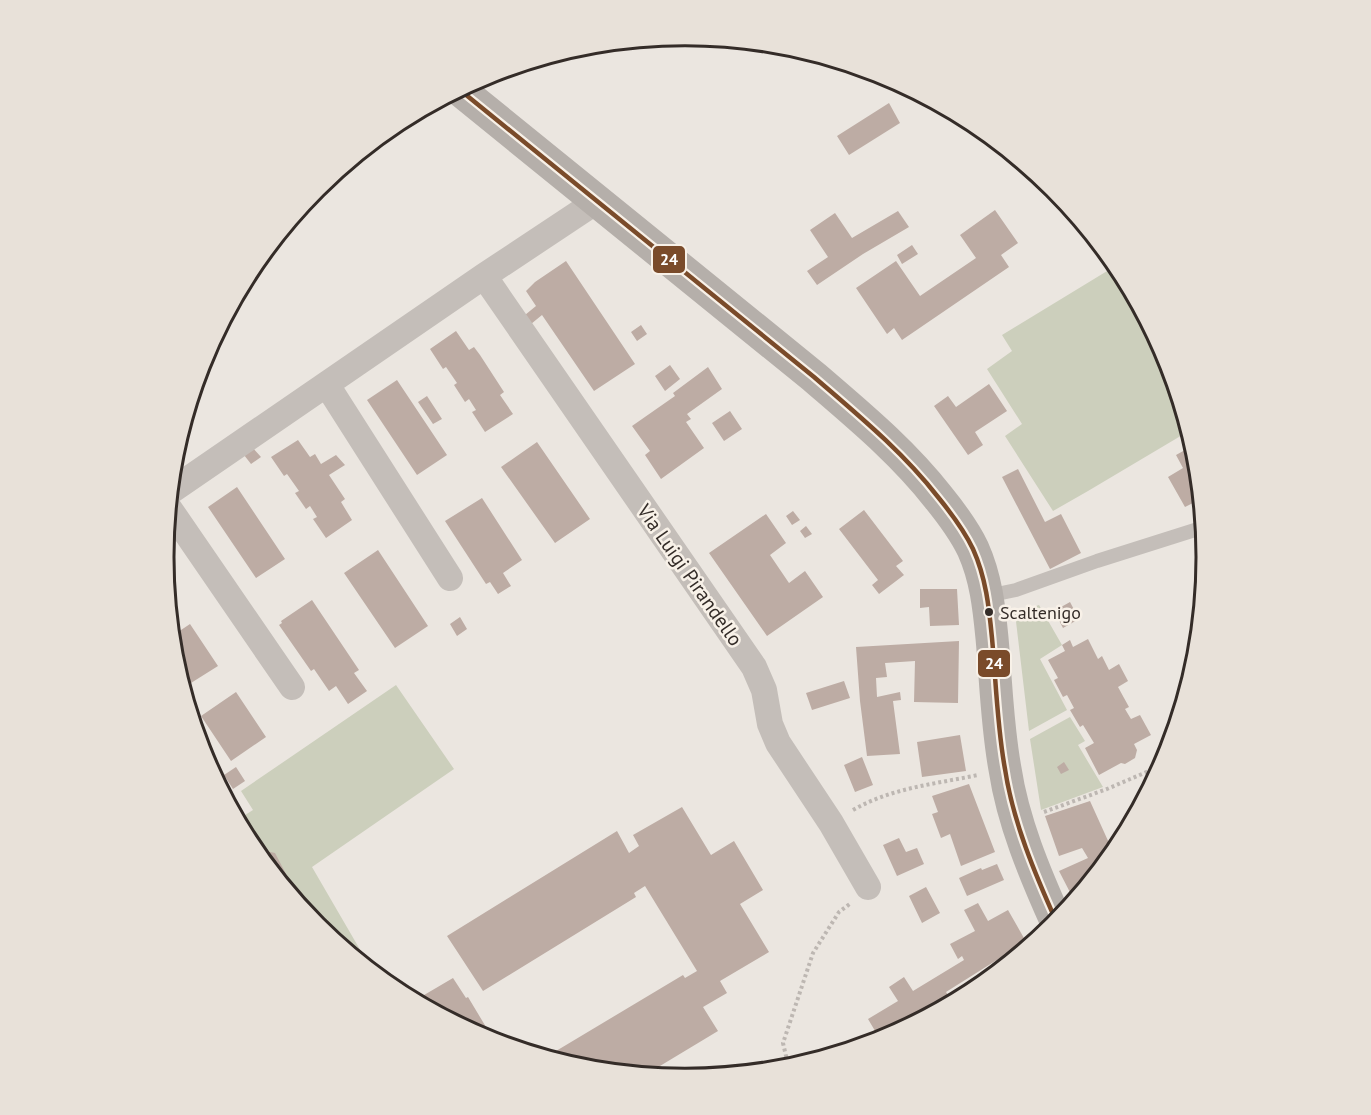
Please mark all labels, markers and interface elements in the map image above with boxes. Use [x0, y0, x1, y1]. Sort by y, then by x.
line badge: 24 [652, 245, 686, 274]
text: 24 [660, 249, 678, 269]
street label: Via Luigi Pirandello [631, 498, 749, 651]
place label: Scaltenigo [1000, 601, 1081, 624]
marker: Scaltenigo [983, 606, 995, 618]
line badge: 24 [977, 649, 1011, 678]
text: 24 [985, 653, 1003, 673]

